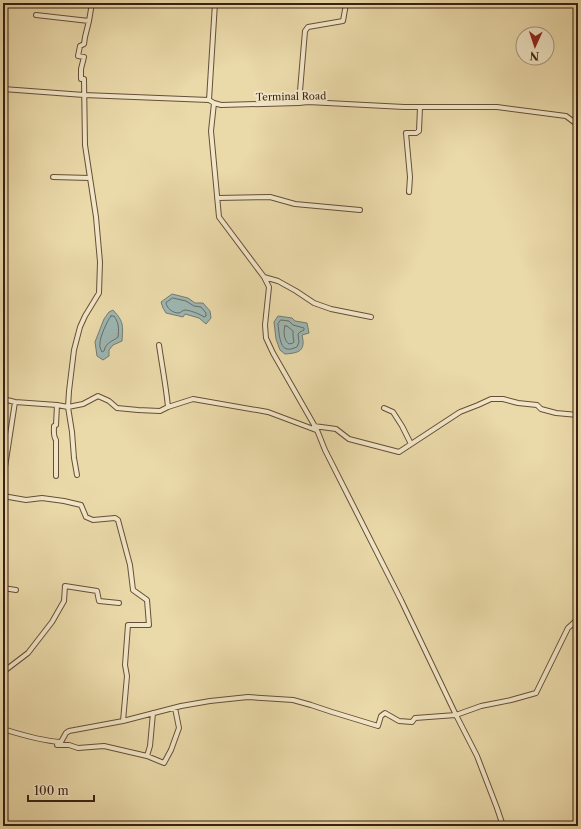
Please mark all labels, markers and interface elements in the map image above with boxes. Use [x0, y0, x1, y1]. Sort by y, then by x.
north arrow [515, 26, 555, 66]
text: N [529, 49, 540, 63]
street label: Terminal Road [256, 89, 326, 104]
scale bar [28, 777, 94, 803]
text: 100 m [34, 783, 69, 798]

